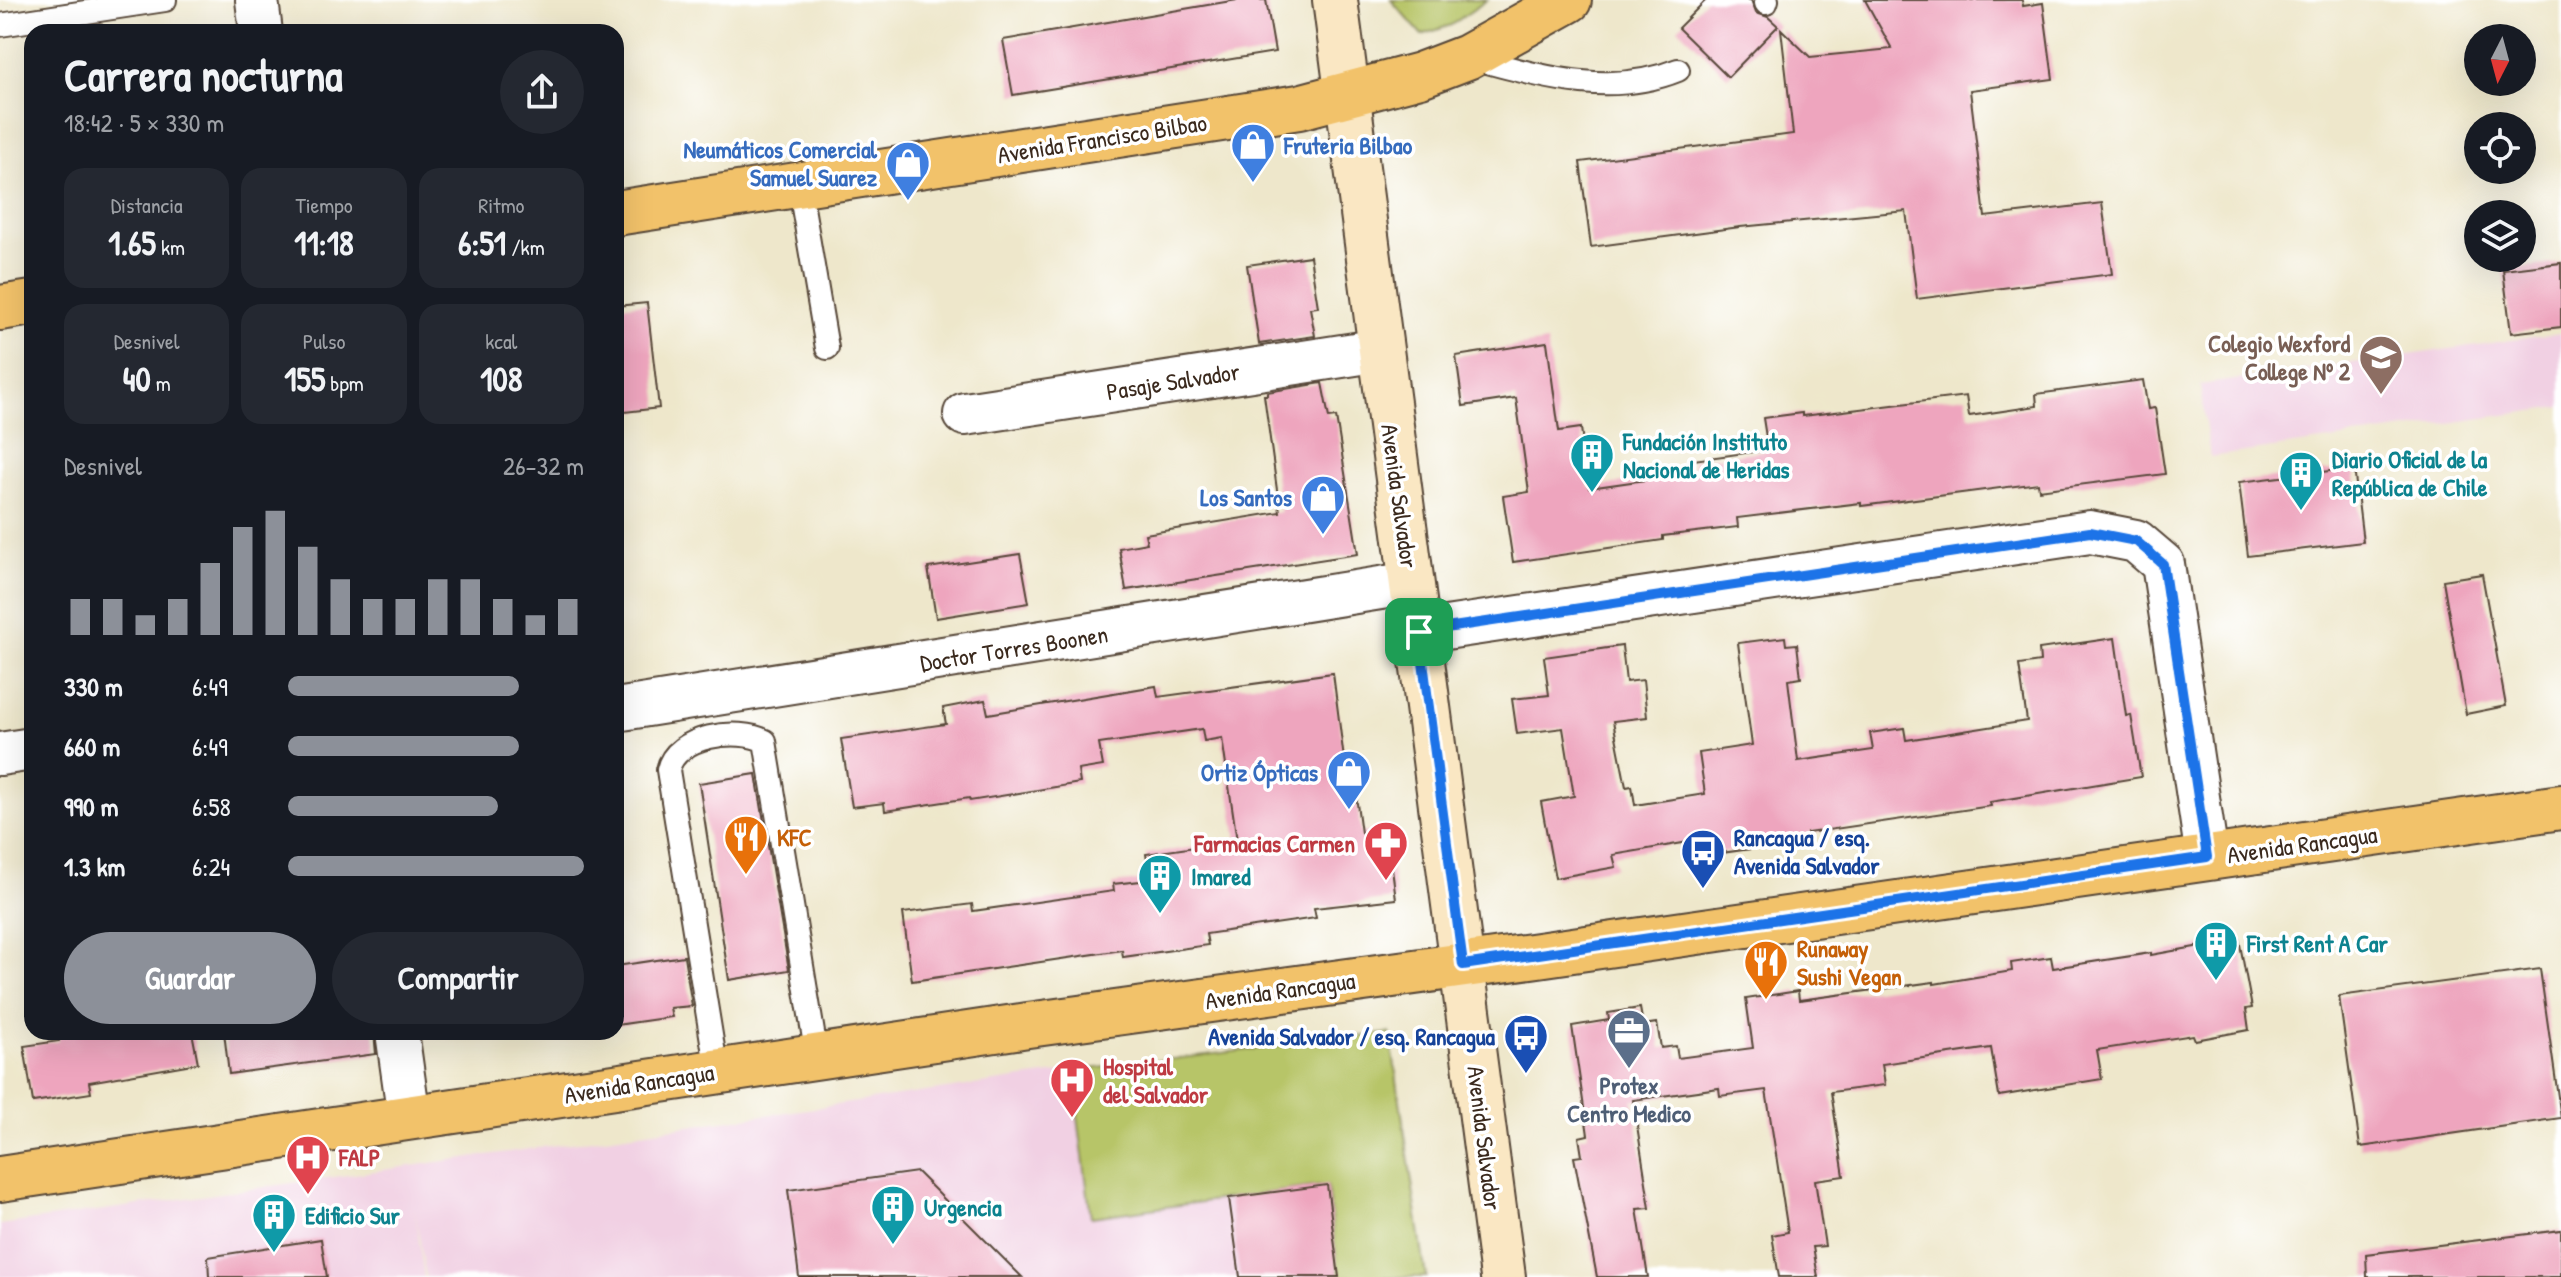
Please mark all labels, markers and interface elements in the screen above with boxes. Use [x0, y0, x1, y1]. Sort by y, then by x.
north arrow [2464, 24, 2536, 96]
map controls [2464, 24, 2536, 272]
text: Carrera nocturna [64, 45, 343, 105]
button: share [500, 50, 584, 134]
text: 18:42 · 5 × 330 m [64, 105, 224, 140]
street label: Avenida Francisco Bilbao [995, 106, 1209, 170]
button: locate [2464, 112, 2536, 184]
shop icon: Fruteria Bilbao [1229, 121, 1277, 184]
place label: Fruteria Bilbao [1283, 129, 1412, 161]
place label: Neumáticos Comercial Samuel Suarez [684, 133, 878, 193]
shop icon: Neumáticos Comercial Samuel Suarez [884, 139, 932, 202]
text: Distancia [111, 190, 183, 220]
text: Tiempo [295, 190, 353, 220]
text: Ritmo [478, 190, 524, 220]
button: layers [2464, 200, 2536, 272]
text: 1.65 [108, 220, 156, 266]
text: 11:18 [294, 220, 354, 266]
text: 6:51 [458, 220, 506, 266]
text: km [156, 232, 185, 262]
text: /km [506, 232, 545, 262]
text: Desnivel [114, 326, 180, 356]
text: Pulso [303, 326, 345, 356]
text: kcal [485, 326, 517, 356]
place label: Colegio Wexford College Nº 2 [2208, 327, 2351, 388]
school or university icon: Colegio Wexford College Nº 2 [2357, 333, 2405, 396]
street label: Pasaje Salvador [1104, 355, 1242, 407]
text: 40 [123, 356, 151, 402]
text: 155 [284, 356, 325, 402]
text: 108 [480, 356, 522, 402]
text: m [151, 368, 171, 398]
text: bpm [325, 368, 364, 398]
street label: Avenida Salvador [1374, 422, 1426, 570]
place label: Fundación Instituto Nacional de Heridas [1622, 425, 1790, 485]
building icon: Fundación Instituto Nacional de Heridas [1568, 431, 1616, 494]
place label: Diario Oficial de la República de Chile [2332, 443, 2488, 504]
text: Desnivel [64, 448, 142, 483]
text: 26–32 m [503, 448, 584, 483]
building icon: Diario Oficial de la República de Chile [2277, 449, 2325, 512]
shop icon: Los Santos [1299, 473, 1347, 536]
place label: Los Santos [1200, 481, 1292, 513]
pin [1385, 598, 1453, 666]
icon: arrive [1397, 610, 1441, 654]
street label: Doctor Torres Boonen [918, 617, 1110, 679]
text: 330 m [64, 669, 123, 704]
text: 6:49 [192, 669, 228, 704]
text: 660 m [64, 729, 120, 764]
text: 6:49 [192, 729, 228, 764]
shop icon: Ortiz Ópticas [1325, 748, 1373, 811]
place label: Ortiz Ópticas [1201, 756, 1318, 789]
text: 990 m [64, 789, 118, 824]
text: 6:58 [192, 789, 231, 824]
restaurant icon: KFC [722, 813, 770, 876]
street label: Avenida Rancagua [2225, 818, 2379, 870]
pharmacy icon: Farmacias Carmen [1362, 819, 1410, 882]
place label: KFC [777, 821, 812, 853]
place label: Rancagua / esq. Avenida Salvador [1734, 821, 1880, 881]
place label: Farmacias Carmen [1193, 827, 1355, 859]
bus stop icon: Rancagua / esq. Avenida Salvador [1679, 827, 1727, 890]
text: 1.3 km [64, 849, 125, 884]
text: 6:24 [192, 849, 230, 884]
building icon: Imared [1136, 852, 1184, 915]
place label: Imared [1191, 860, 1251, 892]
building icon: First Rent A Car [2192, 919, 2240, 982]
place label: First Rent A Car [2246, 927, 2388, 959]
button: Guardar [64, 932, 316, 1024]
button: Compartir [332, 932, 584, 1024]
place label: Runaway Sushi Vegan [1797, 932, 1902, 993]
restaurant icon: Runaway Sushi Vegan [1742, 938, 1790, 1001]
street label: Avenida Rancagua [1203, 964, 1357, 1016]
office icon: Protex Centro Medico [1605, 1007, 1653, 1070]
bus stop icon: Avenida Salvador / esq. Rancagua [1502, 1012, 1550, 1075]
place label: Avenida Salvador / esq. Rancagua [1208, 1020, 1496, 1053]
place label: Hospital del Salvador [1103, 1050, 1209, 1110]
street label: Avenida Rancagua [562, 1055, 716, 1111]
hospital icon: Hospital del Salvador [1048, 1056, 1096, 1119]
street label: Avenida Salvador [1460, 1064, 1510, 1212]
place label: Protex Centro Medico [1567, 1069, 1691, 1129]
hospital icon: FALP [284, 1133, 332, 1196]
place label: FALP [338, 1141, 380, 1173]
building icon: Urgencia [869, 1183, 917, 1246]
building icon: Edificio Sur [250, 1191, 298, 1254]
place label: Urgencia [924, 1191, 1002, 1224]
place label: Edificio Sur [305, 1199, 400, 1231]

